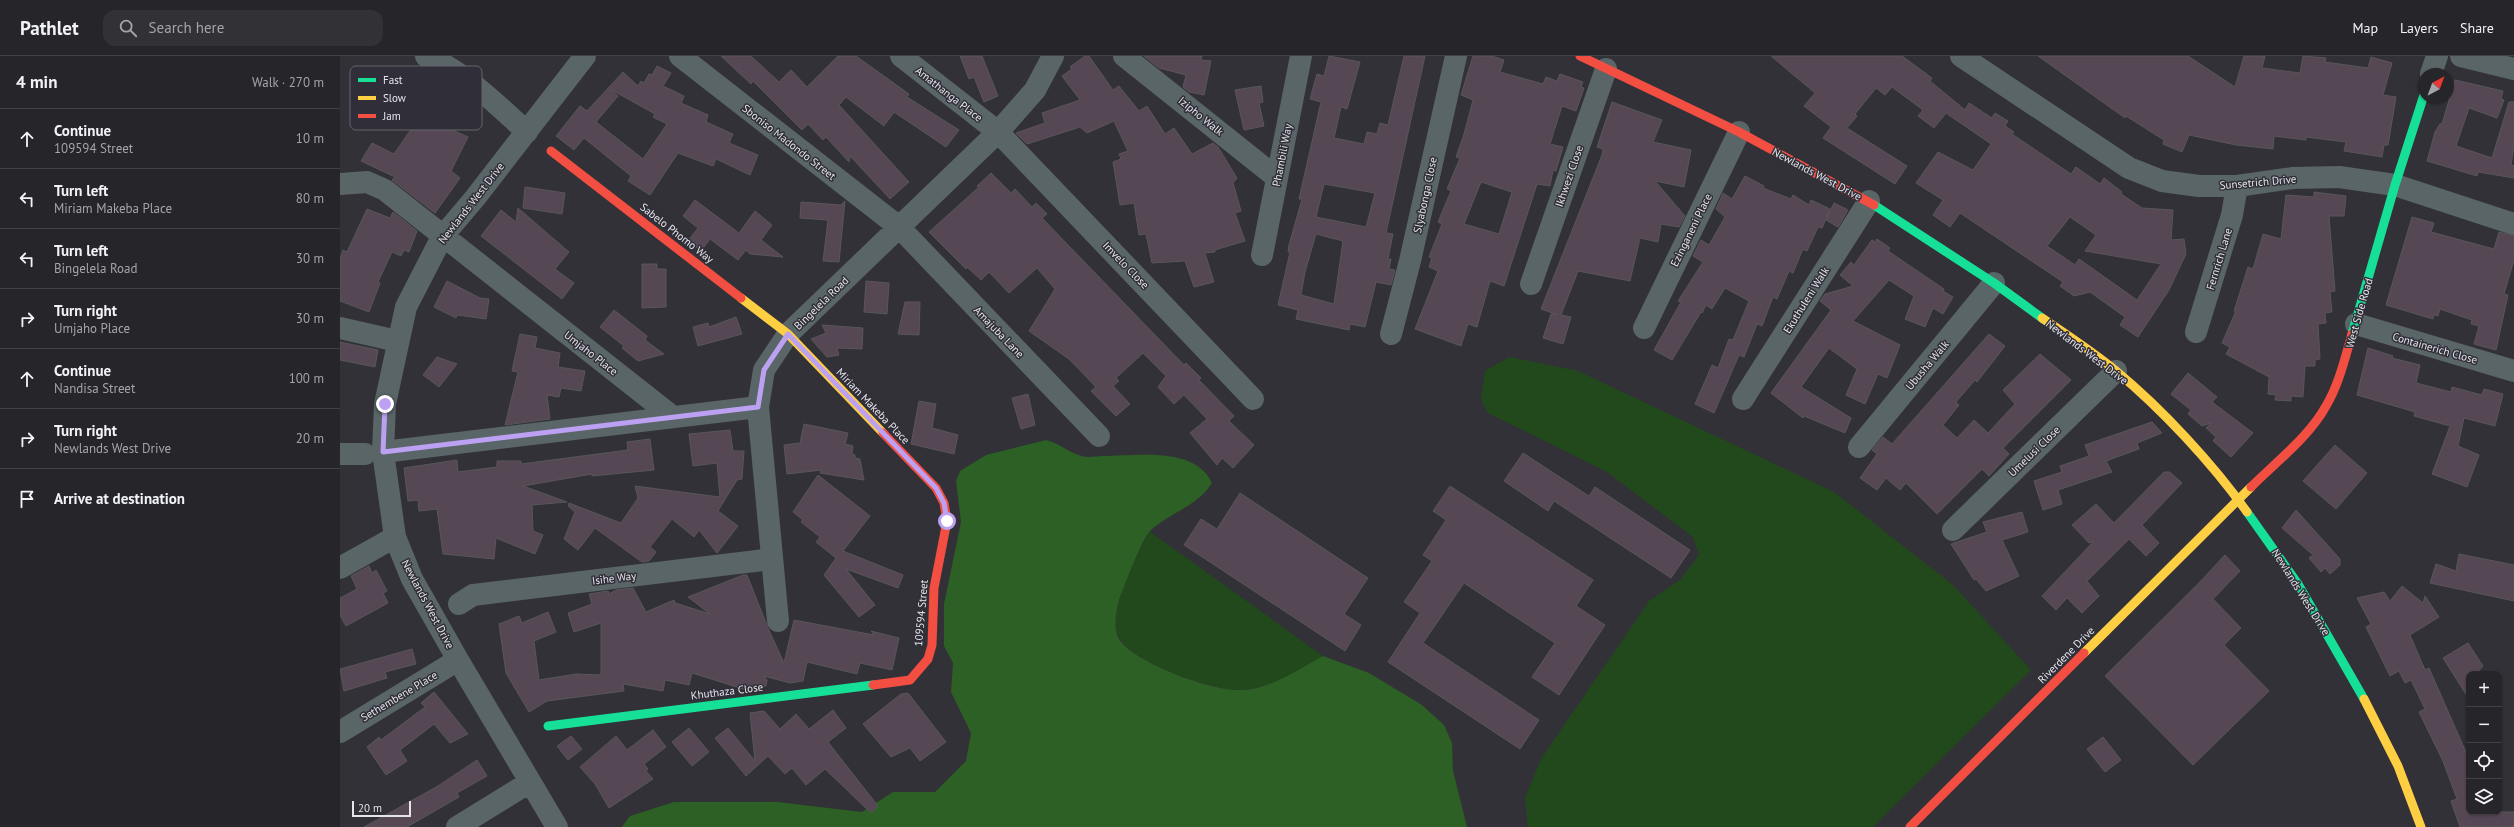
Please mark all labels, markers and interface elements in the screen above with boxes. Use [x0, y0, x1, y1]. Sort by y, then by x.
search box [103, 10, 383, 46]
text: Pathlet [20, 16, 79, 40]
icon: search [117, 17, 139, 39]
text: Search here [149, 18, 224, 37]
text: Map [2352, 19, 2378, 37]
text: Layers [2400, 19, 2438, 37]
text: Share [2460, 19, 2494, 37]
street label: Amathanga Place [913, 63, 986, 125]
legend [350, 66, 482, 130]
north arrow [2418, 68, 2454, 104]
text: 4 min [16, 71, 57, 93]
text: Fast [383, 73, 403, 87]
text: Walk · 270 m [252, 74, 324, 91]
text: Slow [383, 91, 406, 105]
street label: Izipho Walk [1176, 93, 1227, 139]
street label: Sboniso Madondo Street [739, 101, 839, 183]
text: Jam [382, 109, 401, 123]
text: Continue [54, 121, 111, 140]
street label: Phambili Way [1269, 122, 1295, 188]
icon: ahead [16, 128, 38, 150]
text: 10 m [296, 130, 324, 147]
text: 109594 Street [54, 140, 133, 157]
street label: Ikhwezi Close [1552, 143, 1586, 209]
street label: Newlands West Drive [1770, 145, 1864, 204]
street label: Slyabonga Close [1410, 155, 1440, 234]
street label: Newlands West Drive [435, 159, 507, 246]
street label: Sunsetrich Drive [2219, 172, 2297, 192]
text: Turn left [54, 181, 108, 200]
icon: left [16, 188, 38, 210]
text: 80 m [296, 190, 324, 207]
street label: Ezinganeni Place [1667, 191, 1715, 269]
text: Miriam Makeba Place [54, 200, 172, 217]
street label: Sabelo Phomo Way [637, 200, 717, 267]
street label: Fernrich Lane [2203, 226, 2235, 292]
street label: Imvelo Close [1100, 238, 1152, 292]
text: Turn left [54, 241, 108, 260]
icon: left [16, 248, 38, 270]
text: 30 m [296, 250, 324, 267]
text: Bingelela Road [54, 260, 137, 277]
street label: Ekuthuleni Walk [1780, 264, 1832, 336]
street label: Bingelela Road [791, 273, 851, 333]
street label: West Side Road [2342, 276, 2376, 350]
text: Turn right [54, 301, 117, 320]
street label: Amajuba Lane [971, 303, 1027, 361]
icon: right [16, 308, 38, 330]
text: 30 m [296, 310, 324, 327]
street label: Newlands West Drive [2043, 317, 2131, 388]
text: Umjaho Place [54, 320, 130, 337]
street label: Umjaho Place [561, 328, 621, 379]
street label: Containerich Close [2391, 329, 2480, 367]
street label: Ubusha Walk [1902, 337, 1952, 393]
text: Continue [54, 361, 111, 380]
street label: Miriam Makeba Place [833, 365, 913, 447]
icon: ahead [16, 368, 38, 390]
text: 100 m [289, 370, 324, 387]
text: Nandisa Street [54, 380, 135, 397]
route end [376, 395, 394, 413]
text: Turn right [54, 421, 117, 440]
street label: Umelusi Close [2005, 422, 2063, 479]
icon: right [16, 428, 38, 450]
text: 20 m [296, 430, 324, 447]
text: Newlands West Drive [54, 440, 171, 457]
icon: arrive [16, 488, 38, 510]
text: Arrive at destination [54, 489, 185, 508]
route start [938, 512, 956, 530]
street label: Newlands West Drive [2269, 546, 2333, 638]
street label: Newlands West Drive [399, 557, 458, 651]
street label: Isihe Way [591, 568, 638, 588]
street label: 109594 Street [911, 579, 931, 647]
street label: Riverdene Drive [2035, 623, 2098, 686]
street label: Sethembene Place [358, 667, 440, 724]
map controls [2466, 671, 2502, 815]
button: + [2466, 671, 2502, 707]
street label: Khuthaza Close [690, 680, 764, 702]
button: − [2466, 707, 2502, 743]
button: locate [2466, 743, 2502, 779]
button: layers [2466, 779, 2502, 815]
scale bar [352, 799, 411, 818]
text: 20 m [358, 801, 382, 815]

